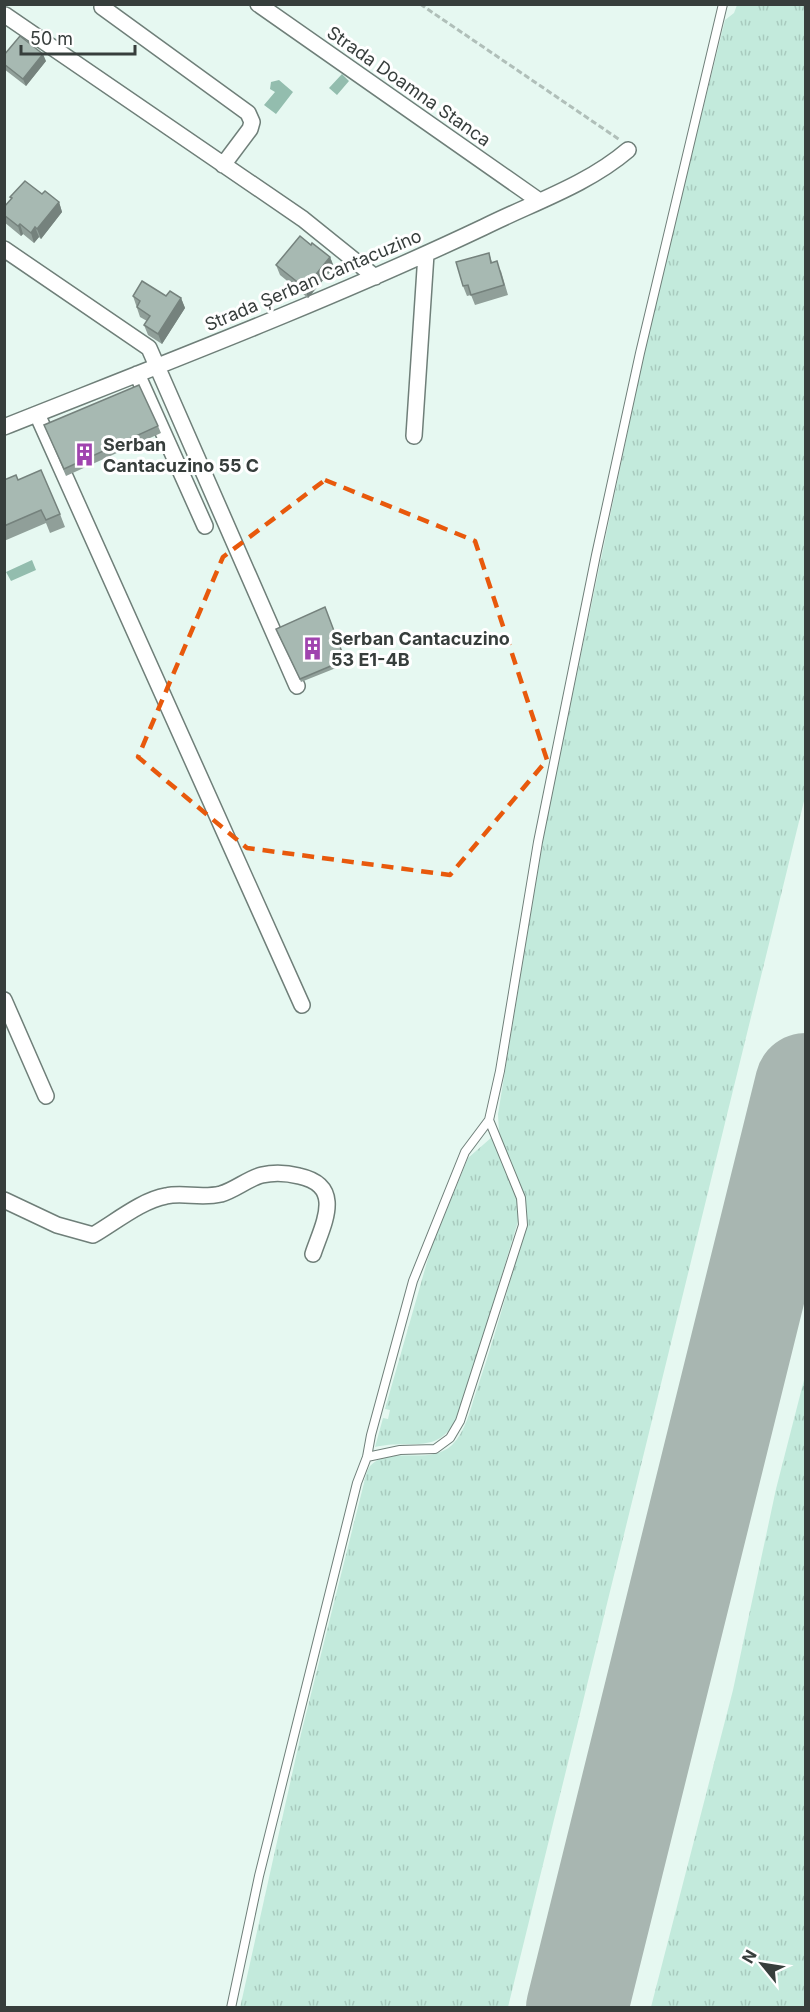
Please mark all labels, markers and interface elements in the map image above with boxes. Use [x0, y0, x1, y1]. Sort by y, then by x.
scale bar [21, 18, 135, 56]
street label: Strada Doamna Stanca [323, 21, 495, 151]
text: 50 m [30, 28, 73, 49]
street label: Strada Șerban Cantacuzino [202, 225, 425, 336]
place label: Serban Cantacuzino 55 C [103, 434, 259, 476]
building icon: Serban Cantacuzino 55 C [72, 441, 98, 467]
place label: Serban Cantacuzino 53 E1-4B [331, 628, 510, 670]
building icon: Serban Cantacuzino 53 E1-4B [300, 635, 326, 661]
north arrow [732, 1934, 792, 1994]
text: N [737, 1946, 761, 1967]

